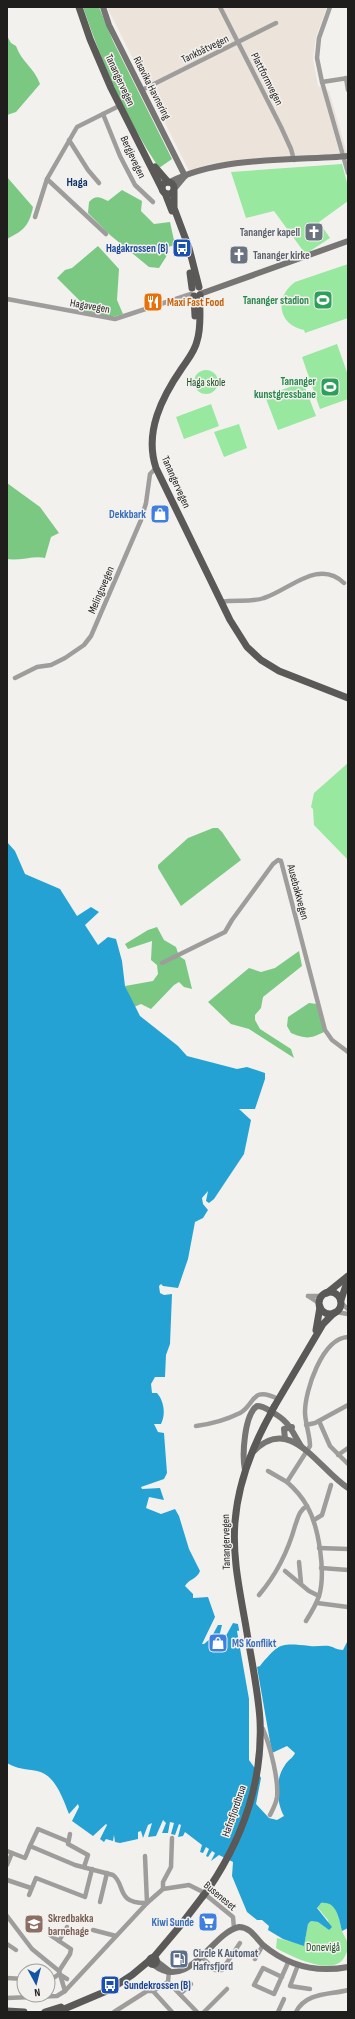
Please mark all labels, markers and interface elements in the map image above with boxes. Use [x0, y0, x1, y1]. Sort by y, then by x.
street label: Tankbåtvegen [179, 32, 231, 66]
street label: Plattformvegen [248, 50, 286, 108]
street label: Tanangervegen [102, 52, 138, 108]
street label: Risavika Havnering [131, 54, 174, 122]
street label: Bergjevegen [118, 134, 149, 180]
district label: Haga [66, 175, 88, 190]
church icon: Tananger kapell [303, 221, 325, 243]
place label: Tananger kapell [240, 226, 300, 239]
bus stop icon: Hagakrossen (B) [171, 237, 193, 259]
place label: Hagakrossen (B) [106, 242, 168, 255]
church icon: Tananger kirke [228, 244, 250, 266]
place label: Tananger kirke [253, 249, 310, 262]
sports icon: Tananger stadion [312, 289, 334, 311]
restaurant icon: Maxi Fast Food [142, 291, 164, 313]
place label: Tananger stadion [243, 294, 309, 307]
street label: Hagavegen [69, 296, 111, 316]
place label: Maxi Fast Food [167, 296, 224, 309]
place label: Tananger kunstgressbane [254, 375, 317, 401]
park label: Haga skole [186, 376, 226, 389]
sports icon: Tananger kunstgressbane [319, 376, 341, 398]
street label: Tanangervegen [159, 454, 193, 510]
shop icon: Dekkbark [149, 503, 171, 525]
place label: Dekkbark [109, 508, 146, 521]
street label: Melingsvegen [85, 564, 117, 616]
street label: Ausebakkvegen [284, 862, 312, 921]
street label: Tanangervegen [219, 1514, 233, 1570]
shop icon: MS Konflikt [207, 1632, 229, 1654]
place label: MS Konflikt [232, 1637, 277, 1650]
street label: Hafrsfjordbrua [219, 1783, 249, 1839]
street label: Buseneset [201, 1879, 239, 1914]
supermarket icon: Kiwi Sunde [197, 1911, 219, 1933]
place label: Skredbakka barnehage [48, 1912, 94, 1938]
school or university icon: Skredbakka barnehage [23, 1913, 45, 1935]
place label: Kiwi Sunde [152, 1916, 194, 1929]
park label: Donevigå [306, 1941, 340, 1954]
place label: Circle K Automat Hafrsfjord [193, 1947, 259, 1973]
fuel station icon: Circle K Automat Hafrsfjord [168, 1948, 190, 1970]
north arrow [16, 1963, 56, 2003]
bus stop icon: Sundekrossen (B) [99, 1974, 121, 1996]
place label: Sundekrossen (B) [124, 1979, 191, 1992]
text: N [33, 1986, 41, 1999]

